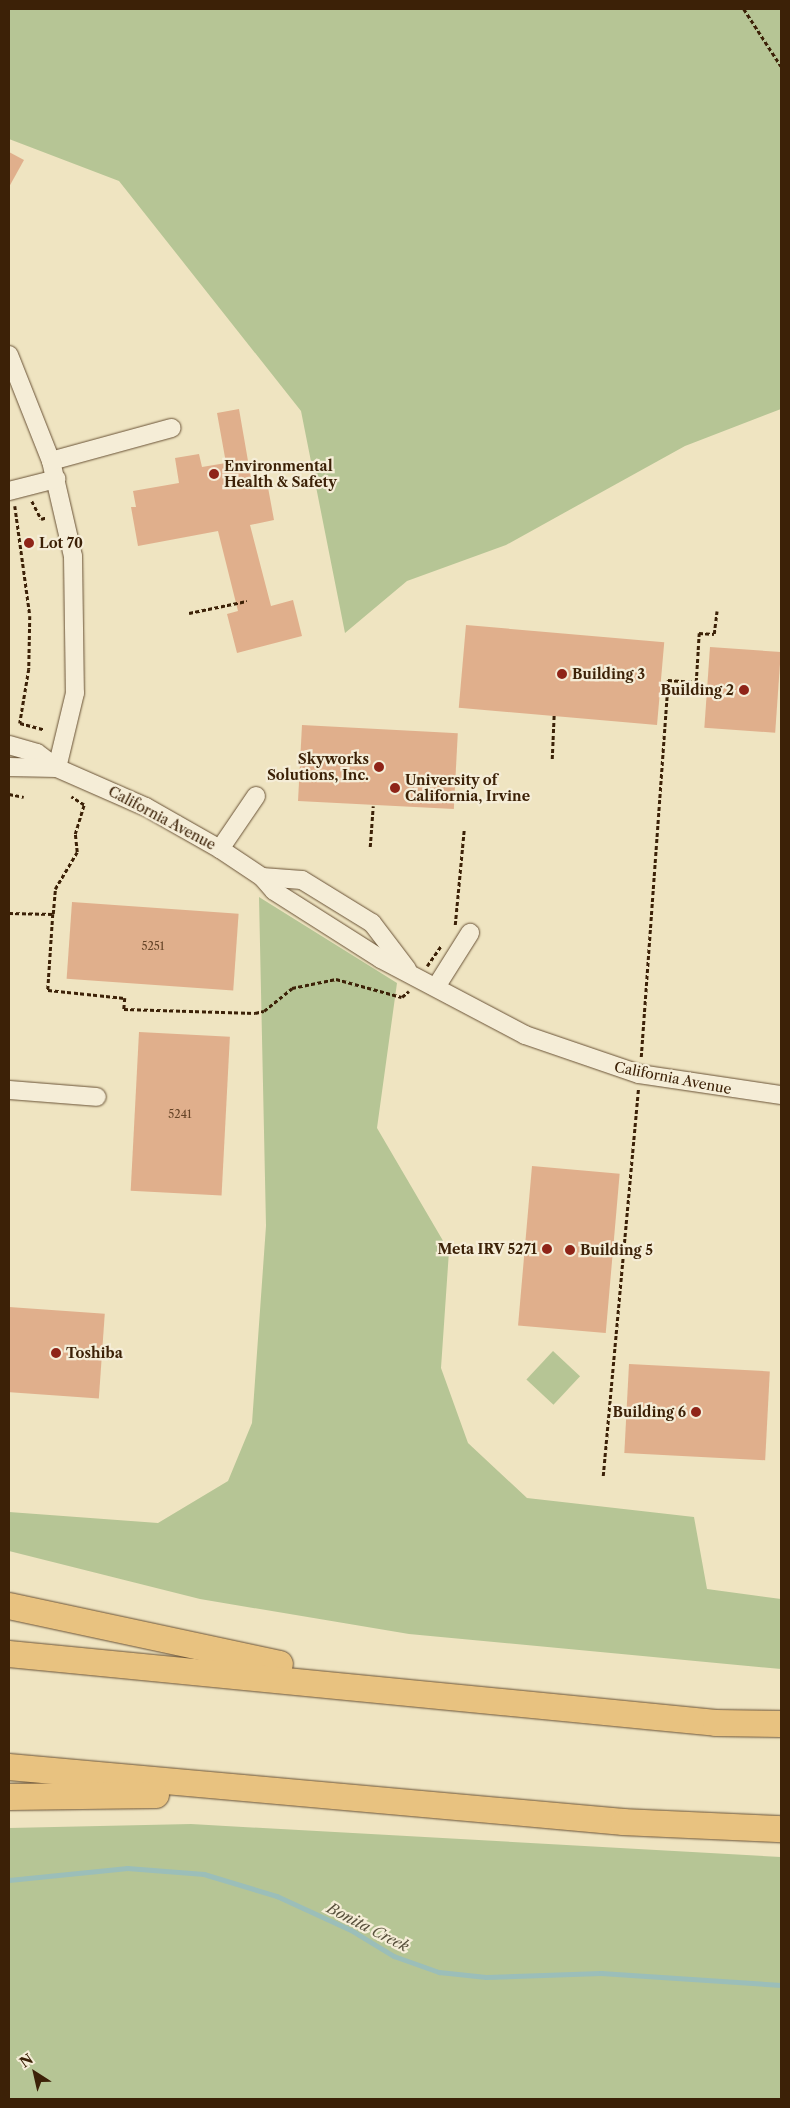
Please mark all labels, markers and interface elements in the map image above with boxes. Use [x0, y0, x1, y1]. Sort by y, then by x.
place label: Environmental Health & Safety [224, 458, 337, 491]
marker: Environmental Health & Safety [208, 468, 220, 480]
place label: Lot 70 [39, 535, 83, 551]
marker: Lot 70 [23, 537, 35, 549]
place label: Building 3 [572, 666, 645, 682]
marker: Building 3 [556, 668, 568, 680]
place label: Building 2 [661, 682, 734, 698]
marker: Building 2 [738, 684, 750, 696]
place label: Skyworks Solutions, Inc. [267, 751, 369, 784]
marker: Skyworks Solutions, Inc. [373, 761, 385, 773]
place label: University of California, Irvine [405, 772, 530, 804]
street label: California Avenue [105, 782, 219, 854]
marker: University of California, Irvine [389, 782, 401, 794]
house number: 5251 [142, 939, 164, 953]
street label: California Avenue [613, 1058, 733, 1098]
house number: 5241 [168, 1107, 192, 1121]
place label: Meta IRV 5271 [437, 1241, 537, 1257]
place label: Building 5 [580, 1242, 653, 1258]
marker: Meta IRV 5271 [541, 1243, 553, 1255]
marker: Building 5 [564, 1244, 576, 1256]
place label: Toshiba [66, 1345, 123, 1361]
marker: Toshiba [50, 1347, 62, 1359]
place label: Building 6 [613, 1404, 686, 1420]
marker: Building 6 [690, 1406, 702, 1418]
water label: Bonita Creek [324, 1899, 412, 1955]
north arrow [10, 2048, 60, 2098]
text: N [16, 2050, 37, 2072]

